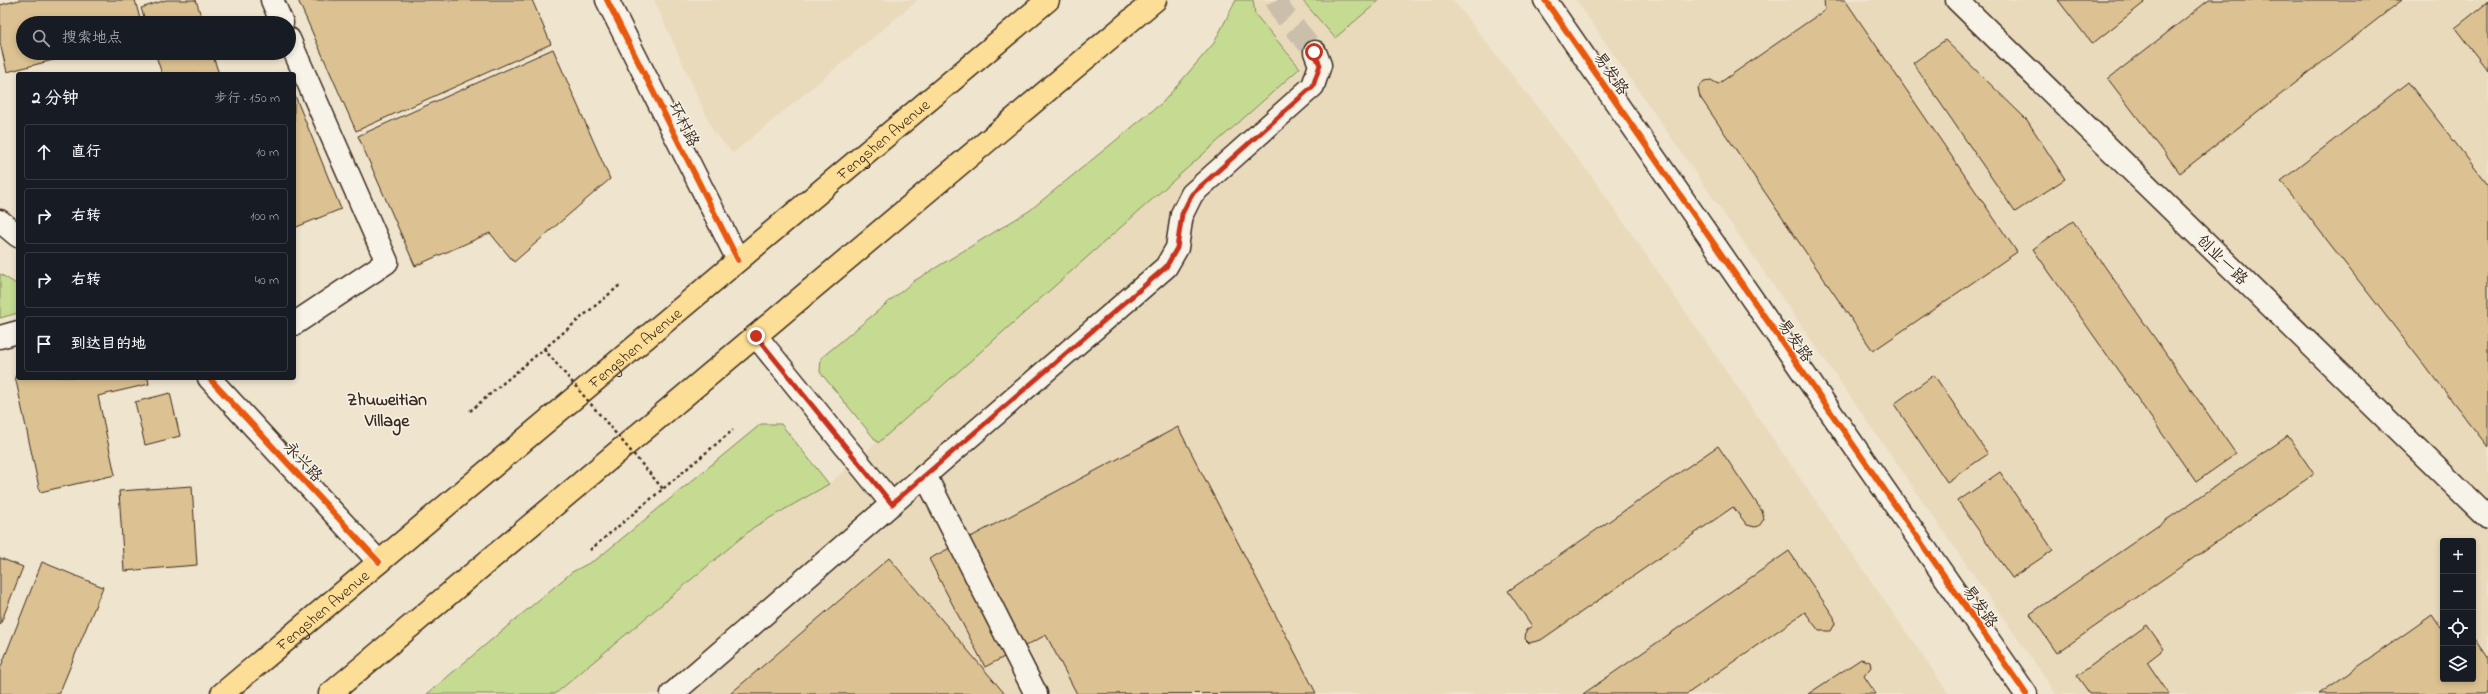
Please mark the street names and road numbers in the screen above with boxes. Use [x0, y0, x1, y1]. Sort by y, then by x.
street label: 易发路 [1587, 48, 1634, 101]
street label: Fengshen Avenue [831, 94, 937, 187]
street label: 环村路 [662, 98, 705, 152]
street label: 创业一路 [2190, 230, 2253, 291]
street label: Fengshen Avenue [583, 302, 688, 396]
street label: 易发路 [1771, 315, 1818, 368]
street label: 永兴路 [277, 437, 328, 488]
street label: Fengshen Avenue [271, 564, 376, 658]
street label: 易发路 [1956, 581, 2003, 634]

